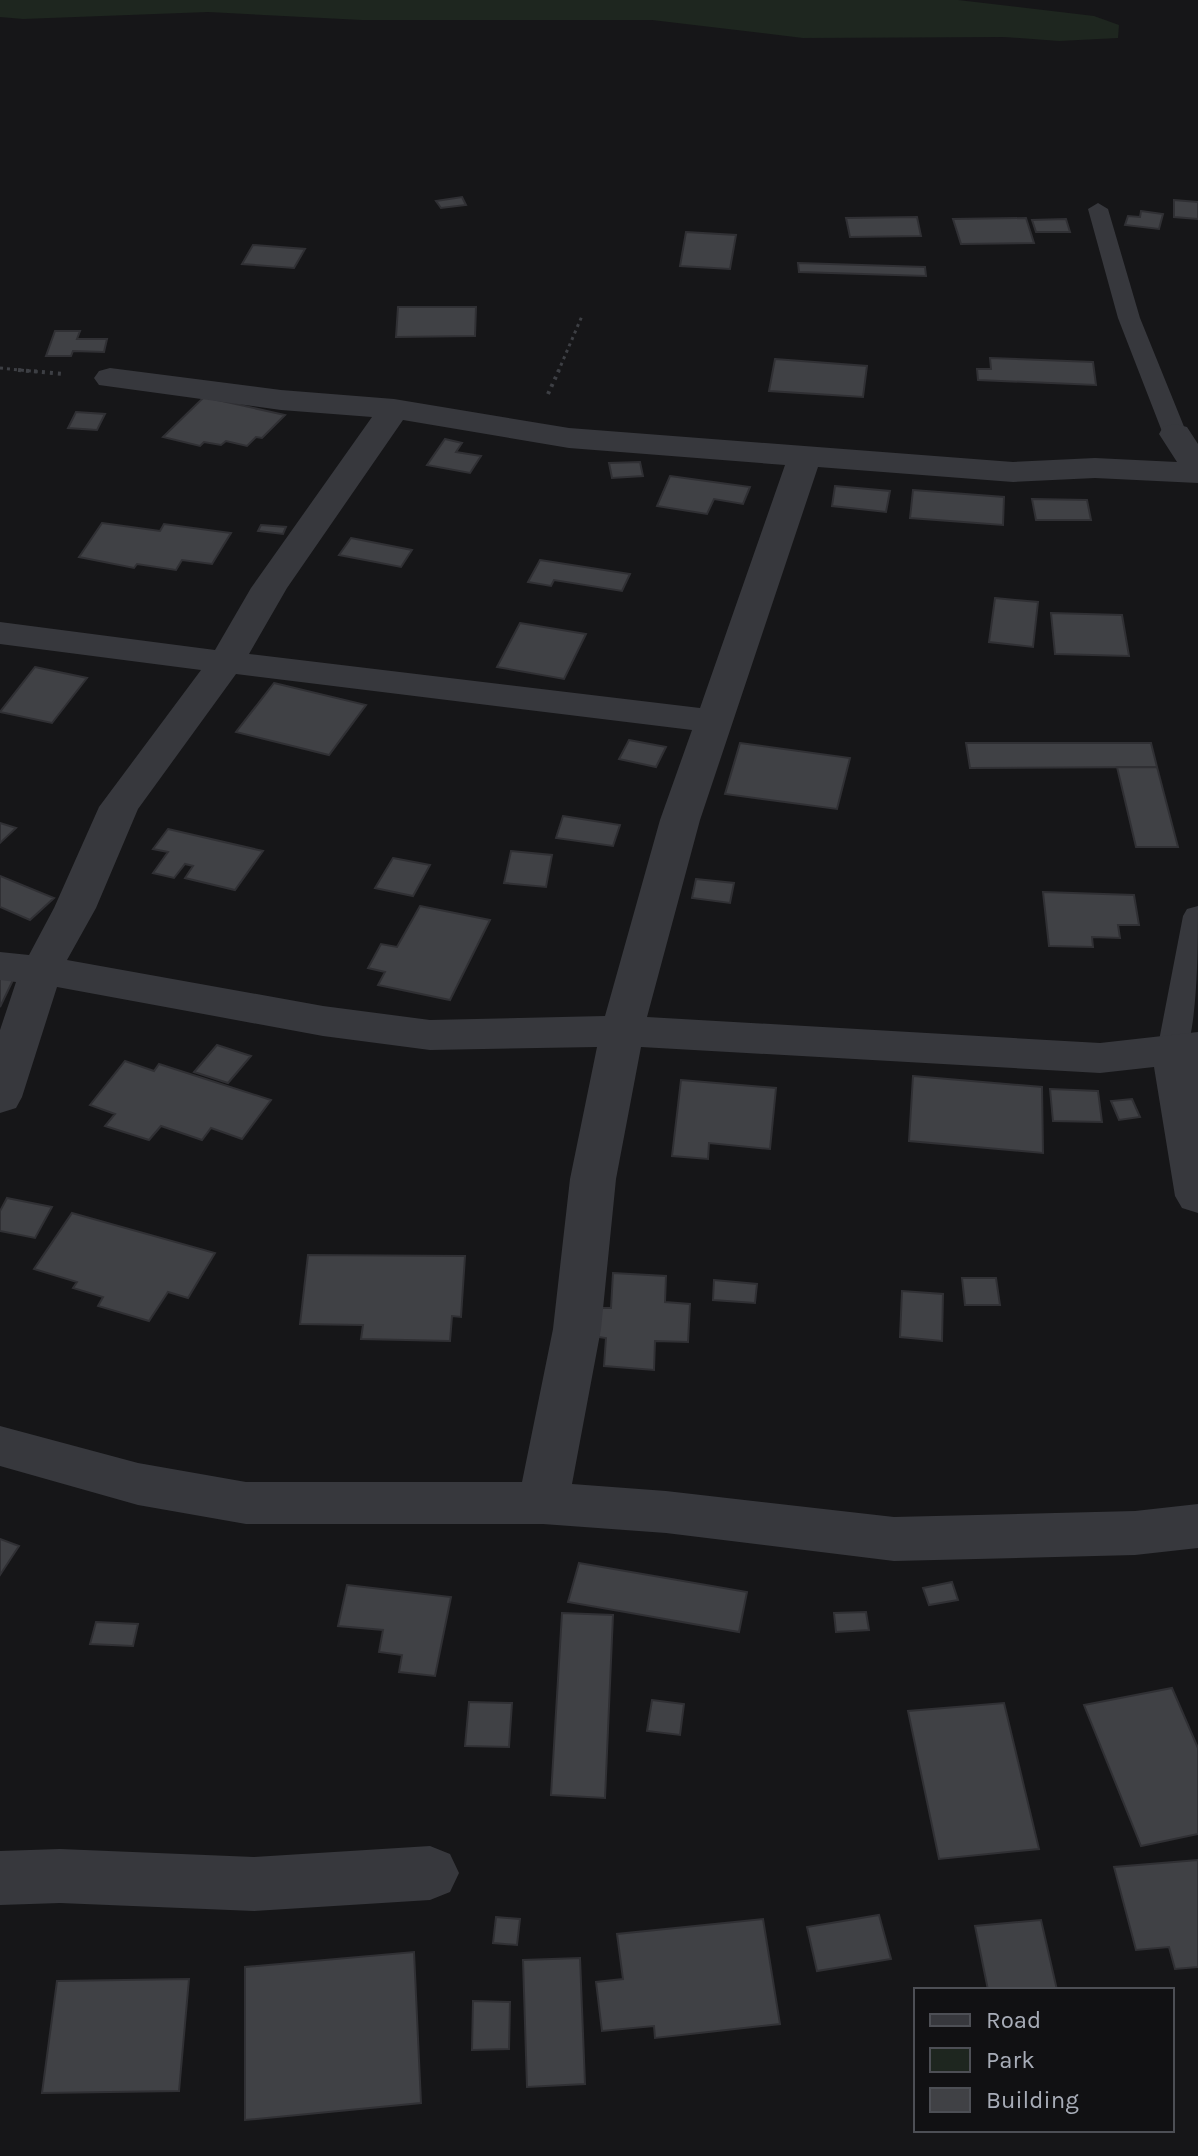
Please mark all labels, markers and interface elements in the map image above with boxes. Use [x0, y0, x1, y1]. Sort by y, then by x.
legend [914, 1988, 1174, 2132]
text: Road [986, 2006, 1041, 2034]
text: Park [986, 2046, 1035, 2074]
text: Building [986, 2086, 1079, 2114]

